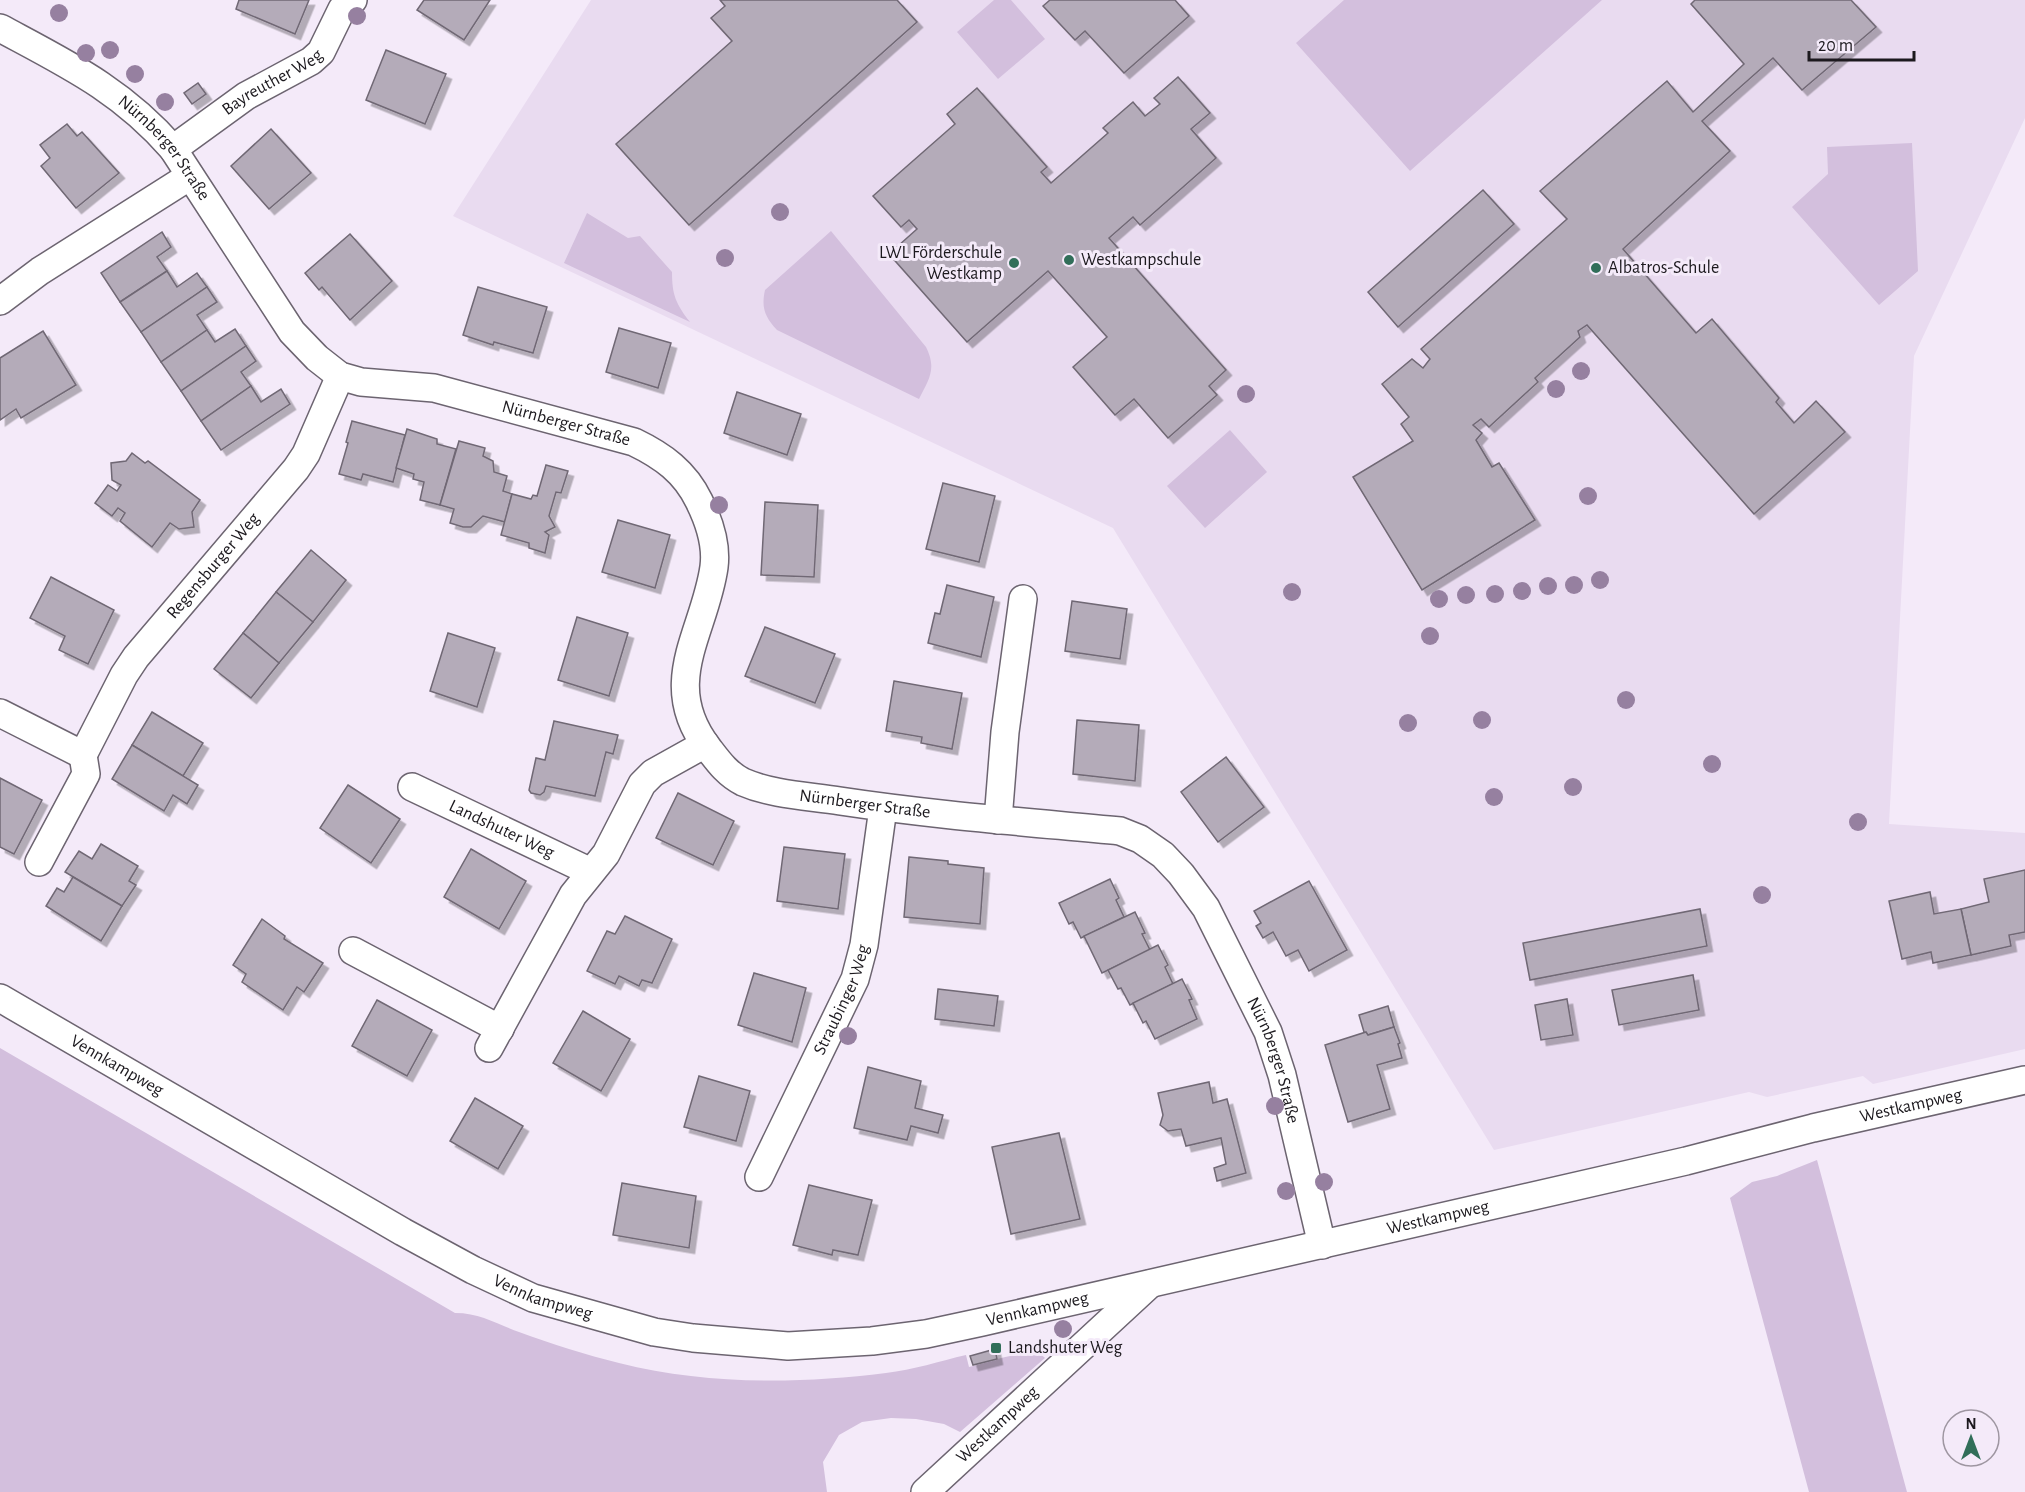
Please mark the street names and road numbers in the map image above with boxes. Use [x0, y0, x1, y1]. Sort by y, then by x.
street label: Bayreuther Weg [219, 46, 327, 119]
street label: Nürnberger Straße [115, 92, 213, 204]
street label: Nürnberger Straße [500, 398, 632, 450]
street label: Regensburger Weg [164, 509, 263, 622]
street label: Nürnberger Straße [798, 787, 931, 822]
street label: Landshuter Weg [446, 797, 557, 862]
street label: Straubinger Weg [811, 942, 873, 1058]
street label: Nürnberger Straße [1243, 995, 1302, 1125]
street label: Vennkampweg [67, 1032, 167, 1100]
street label: Westkampweg [1858, 1086, 1964, 1126]
street label: Westkampweg [1385, 1197, 1491, 1238]
street label: Vennkampweg [490, 1272, 595, 1323]
street label: Vennkampweg [985, 1289, 1090, 1330]
street label: Westkampweg [953, 1383, 1042, 1467]

